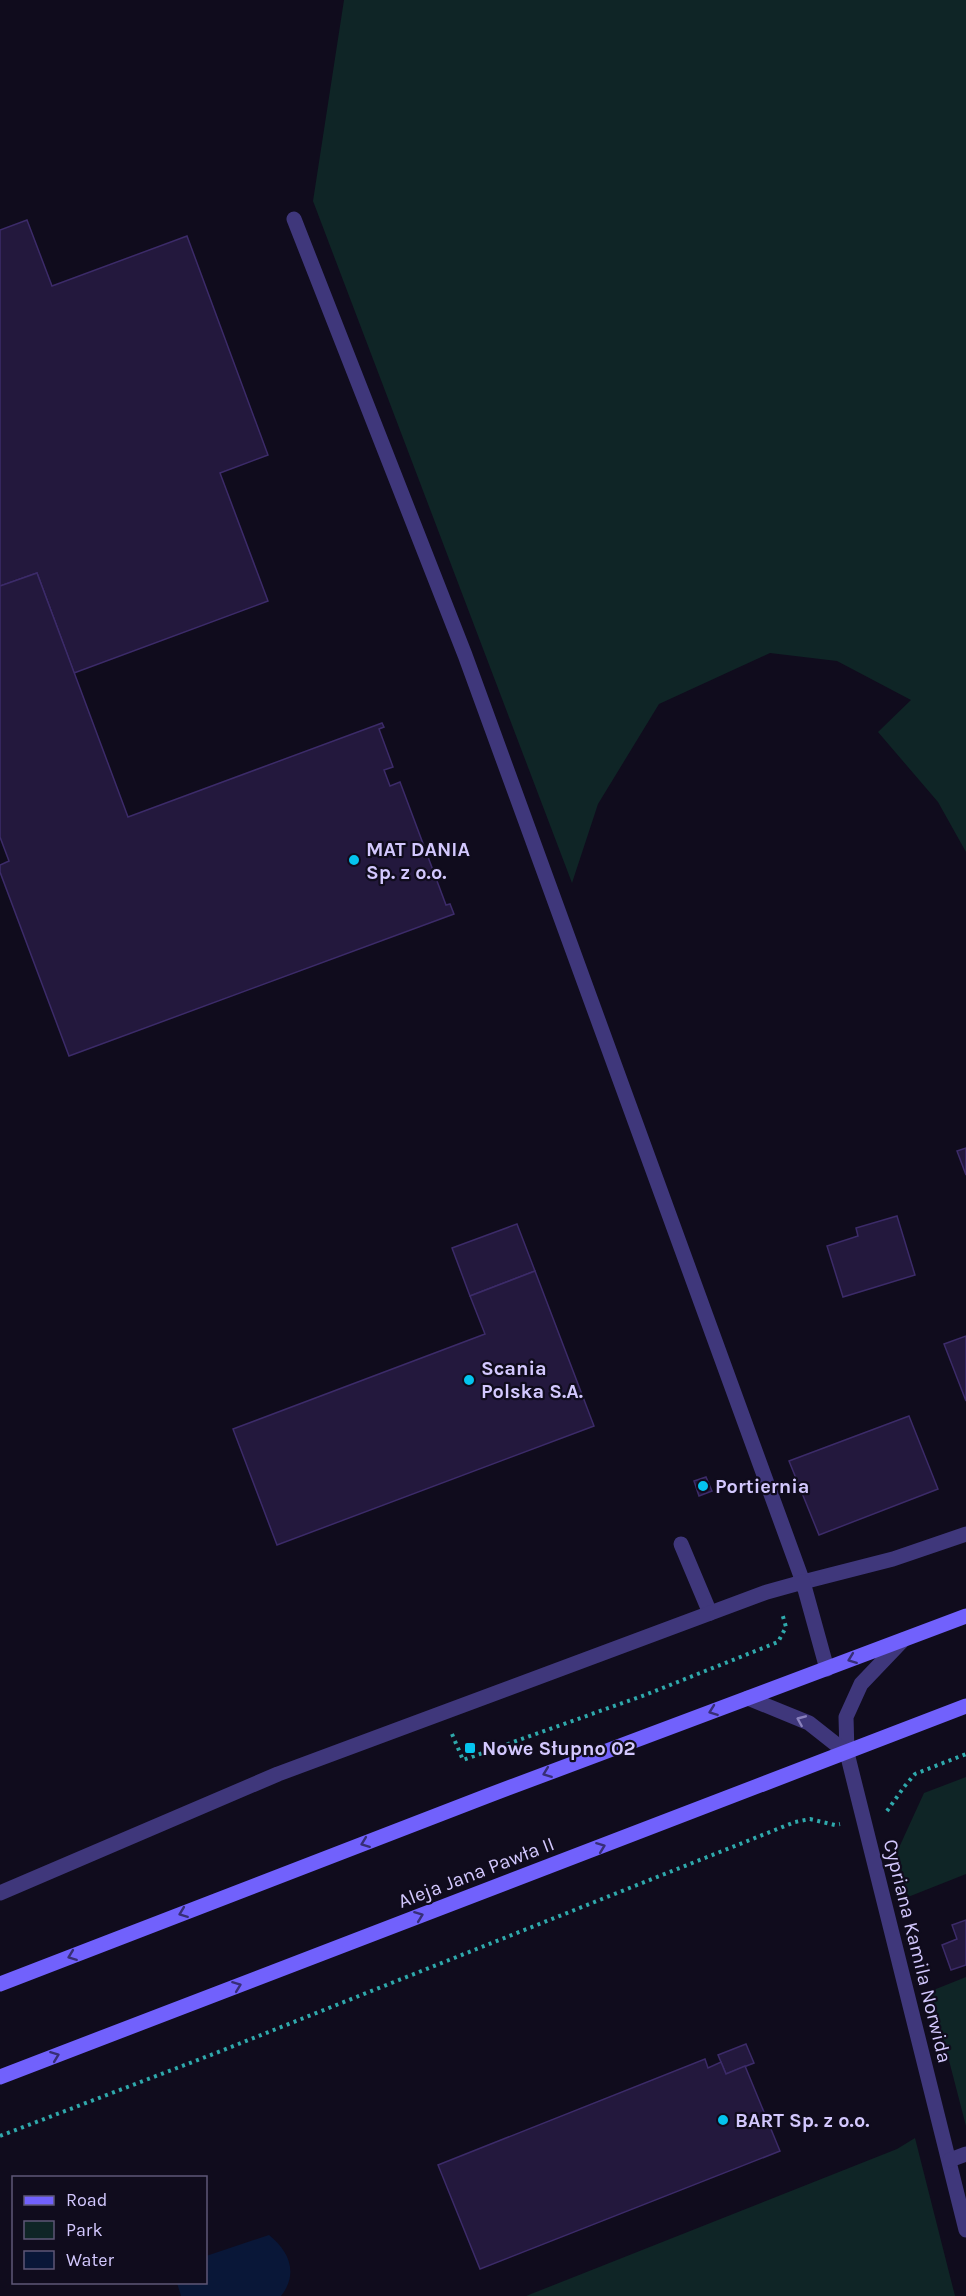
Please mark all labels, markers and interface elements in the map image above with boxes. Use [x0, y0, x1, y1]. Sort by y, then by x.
place label: MAT DANIA Sp. z o.o. [366, 838, 470, 884]
marker: MAT DANIA Sp. z o.o. [347, 853, 361, 867]
place label: Scania Polska S.A. [481, 1357, 583, 1403]
marker: Scania Polska S.A. [462, 1373, 476, 1387]
place label: Portiernia [715, 1475, 809, 1498]
marker: Portiernia [696, 1479, 710, 1493]
one-way arrow [848, 1652, 859, 1664]
one-way arrow [708, 1704, 719, 1716]
one-way arrow [796, 1715, 807, 1727]
place label: Nowe Słupno 02 [482, 1737, 636, 1760]
marker: Nowe Słupno 02 [463, 1741, 477, 1755]
one-way arrow [543, 1766, 554, 1778]
street label: Aleja Jana Pawła II [395, 1832, 558, 1913]
one-way arrow [361, 1836, 372, 1848]
street label: Cypriana Kamila Norwida [879, 1837, 956, 2065]
one-way arrow [595, 1842, 606, 1854]
one-way arrow [179, 1906, 190, 1918]
one-way arrow [413, 1911, 424, 1924]
one-way arrow [67, 1949, 78, 1961]
one-way arrow [231, 1981, 242, 1993]
one-way arrow [48, 2051, 59, 2063]
place label: BART Sp. z o.o. [735, 2109, 870, 2132]
marker: BART Sp. z o.o. [716, 2113, 730, 2127]
legend [12, 2176, 207, 2284]
text: Road [66, 2189, 107, 2211]
text: Park [66, 2219, 103, 2241]
text: Water [66, 2249, 114, 2271]

